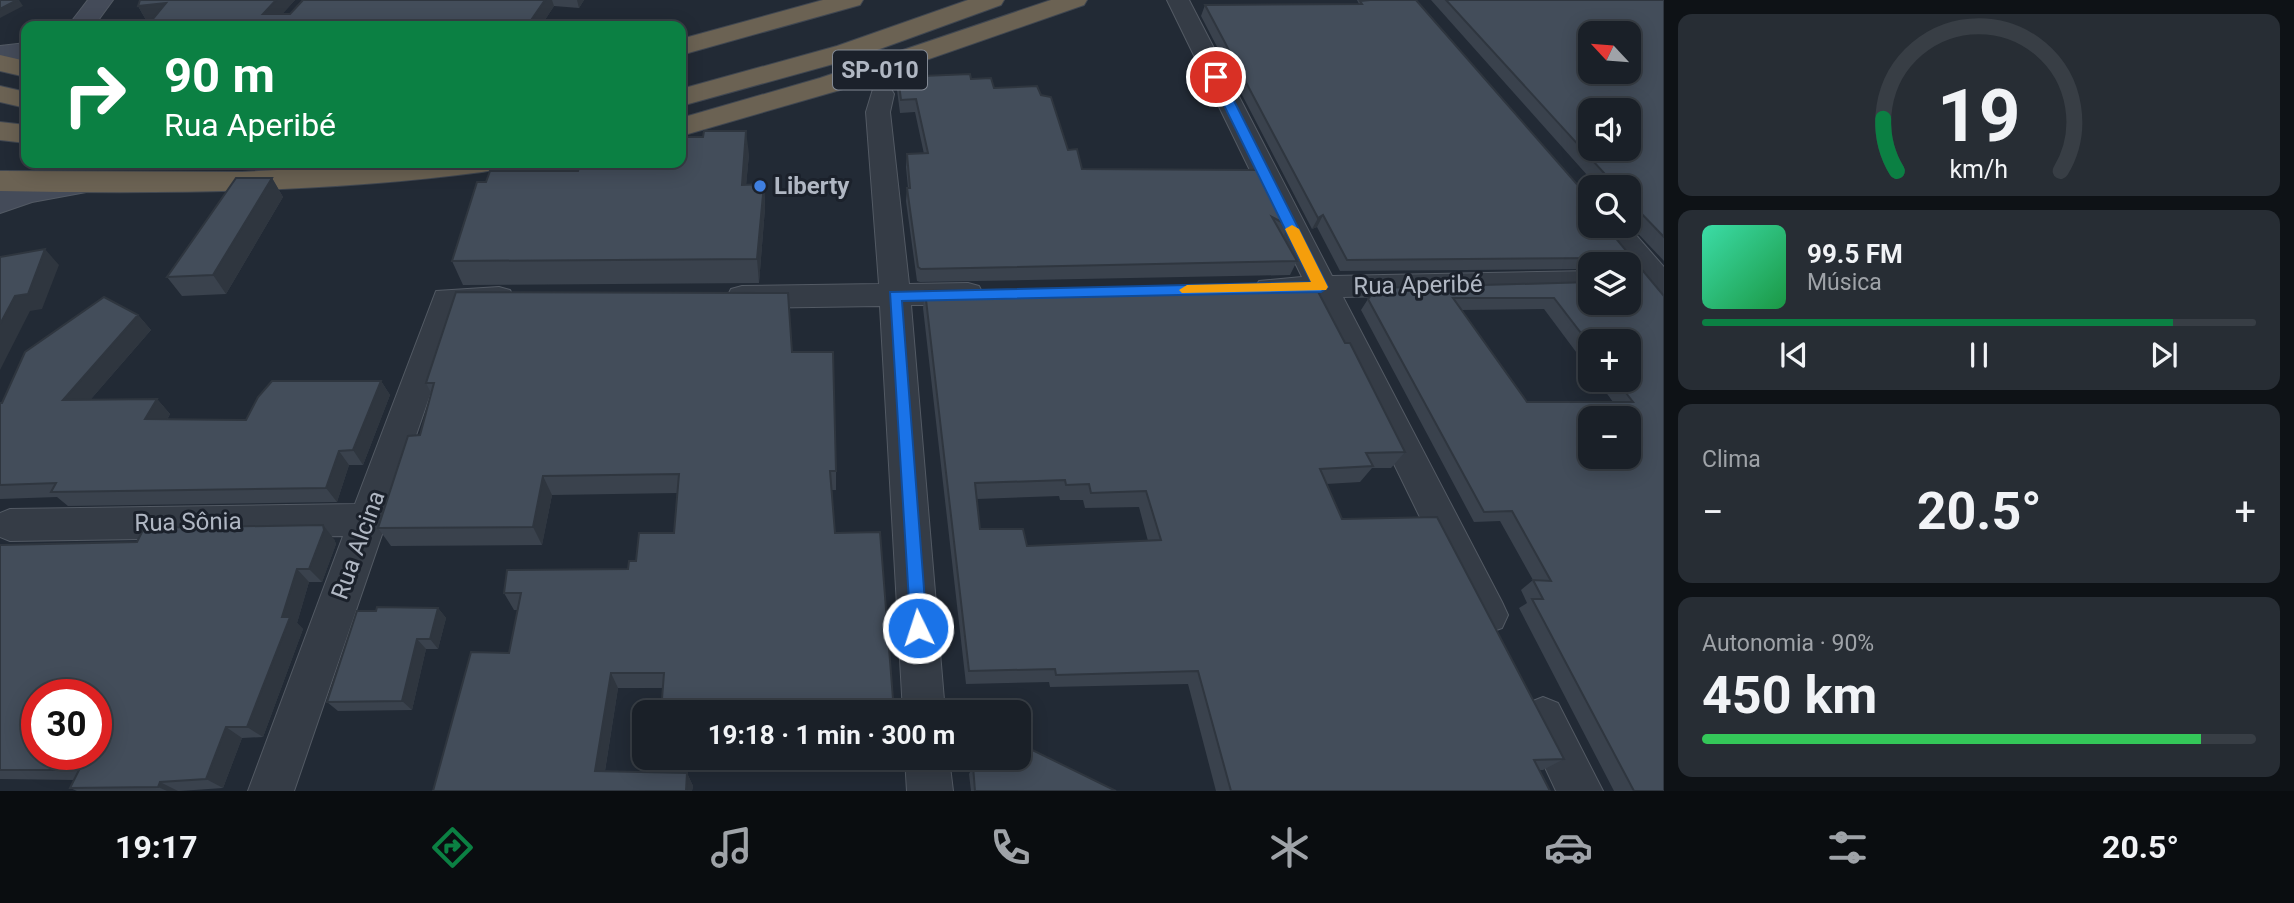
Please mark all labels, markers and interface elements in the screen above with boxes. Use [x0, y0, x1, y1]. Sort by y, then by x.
north arrow [1578, 21, 1642, 84]
map controls [1578, 21, 1641, 469]
text: 90 m [164, 47, 275, 104]
pin [1186, 47, 1246, 107]
icon: right [49, 49, 140, 140]
road number: SP-010 [833, 50, 927, 90]
icon: arrive [1197, 58, 1235, 96]
text: 19 [1937, 73, 2021, 159]
button: sound [1578, 98, 1641, 161]
text: Rua Aperibé [164, 106, 336, 144]
text: km/h [1950, 155, 2008, 184]
place label: Liberty [774, 172, 850, 200]
button: search [1578, 175, 1641, 238]
marker: Liberty [752, 178, 768, 194]
text: 99.5 FM [1807, 239, 1903, 269]
button: layers [1578, 252, 1641, 315]
text: Música [1807, 269, 1882, 296]
street label: Rua Aperibé [1353, 270, 1483, 300]
button: + [1578, 329, 1641, 392]
icon: previous [1775, 336, 1813, 374]
icon: pause [1960, 336, 1998, 374]
icon: next [2145, 336, 2183, 374]
button: − [1578, 406, 1641, 469]
text: Clima [1702, 446, 1761, 473]
text: 20.5° [1917, 481, 2042, 542]
street label: Rua Alcina [325, 487, 391, 603]
text: − [1702, 490, 1724, 534]
text: + [2234, 490, 2256, 534]
street label: Rua Sônia [134, 507, 242, 537]
position arrow [881, 591, 955, 665]
text: Autonomia · 90% [1702, 630, 1874, 657]
text: 450 km [1702, 665, 1877, 726]
speed limit sign: 30 [21, 679, 112, 770]
text: 19:18 · 1 min · 300 m [708, 720, 955, 750]
icon: directions [428, 823, 477, 872]
icon: music [707, 823, 756, 872]
icon: phone [986, 823, 1035, 872]
icon: climate [1265, 823, 1314, 872]
icon: car [1544, 823, 1593, 872]
icon: filters [1823, 823, 1872, 872]
text: 19:17 [115, 828, 197, 866]
text: 20.5° [2102, 828, 2179, 866]

